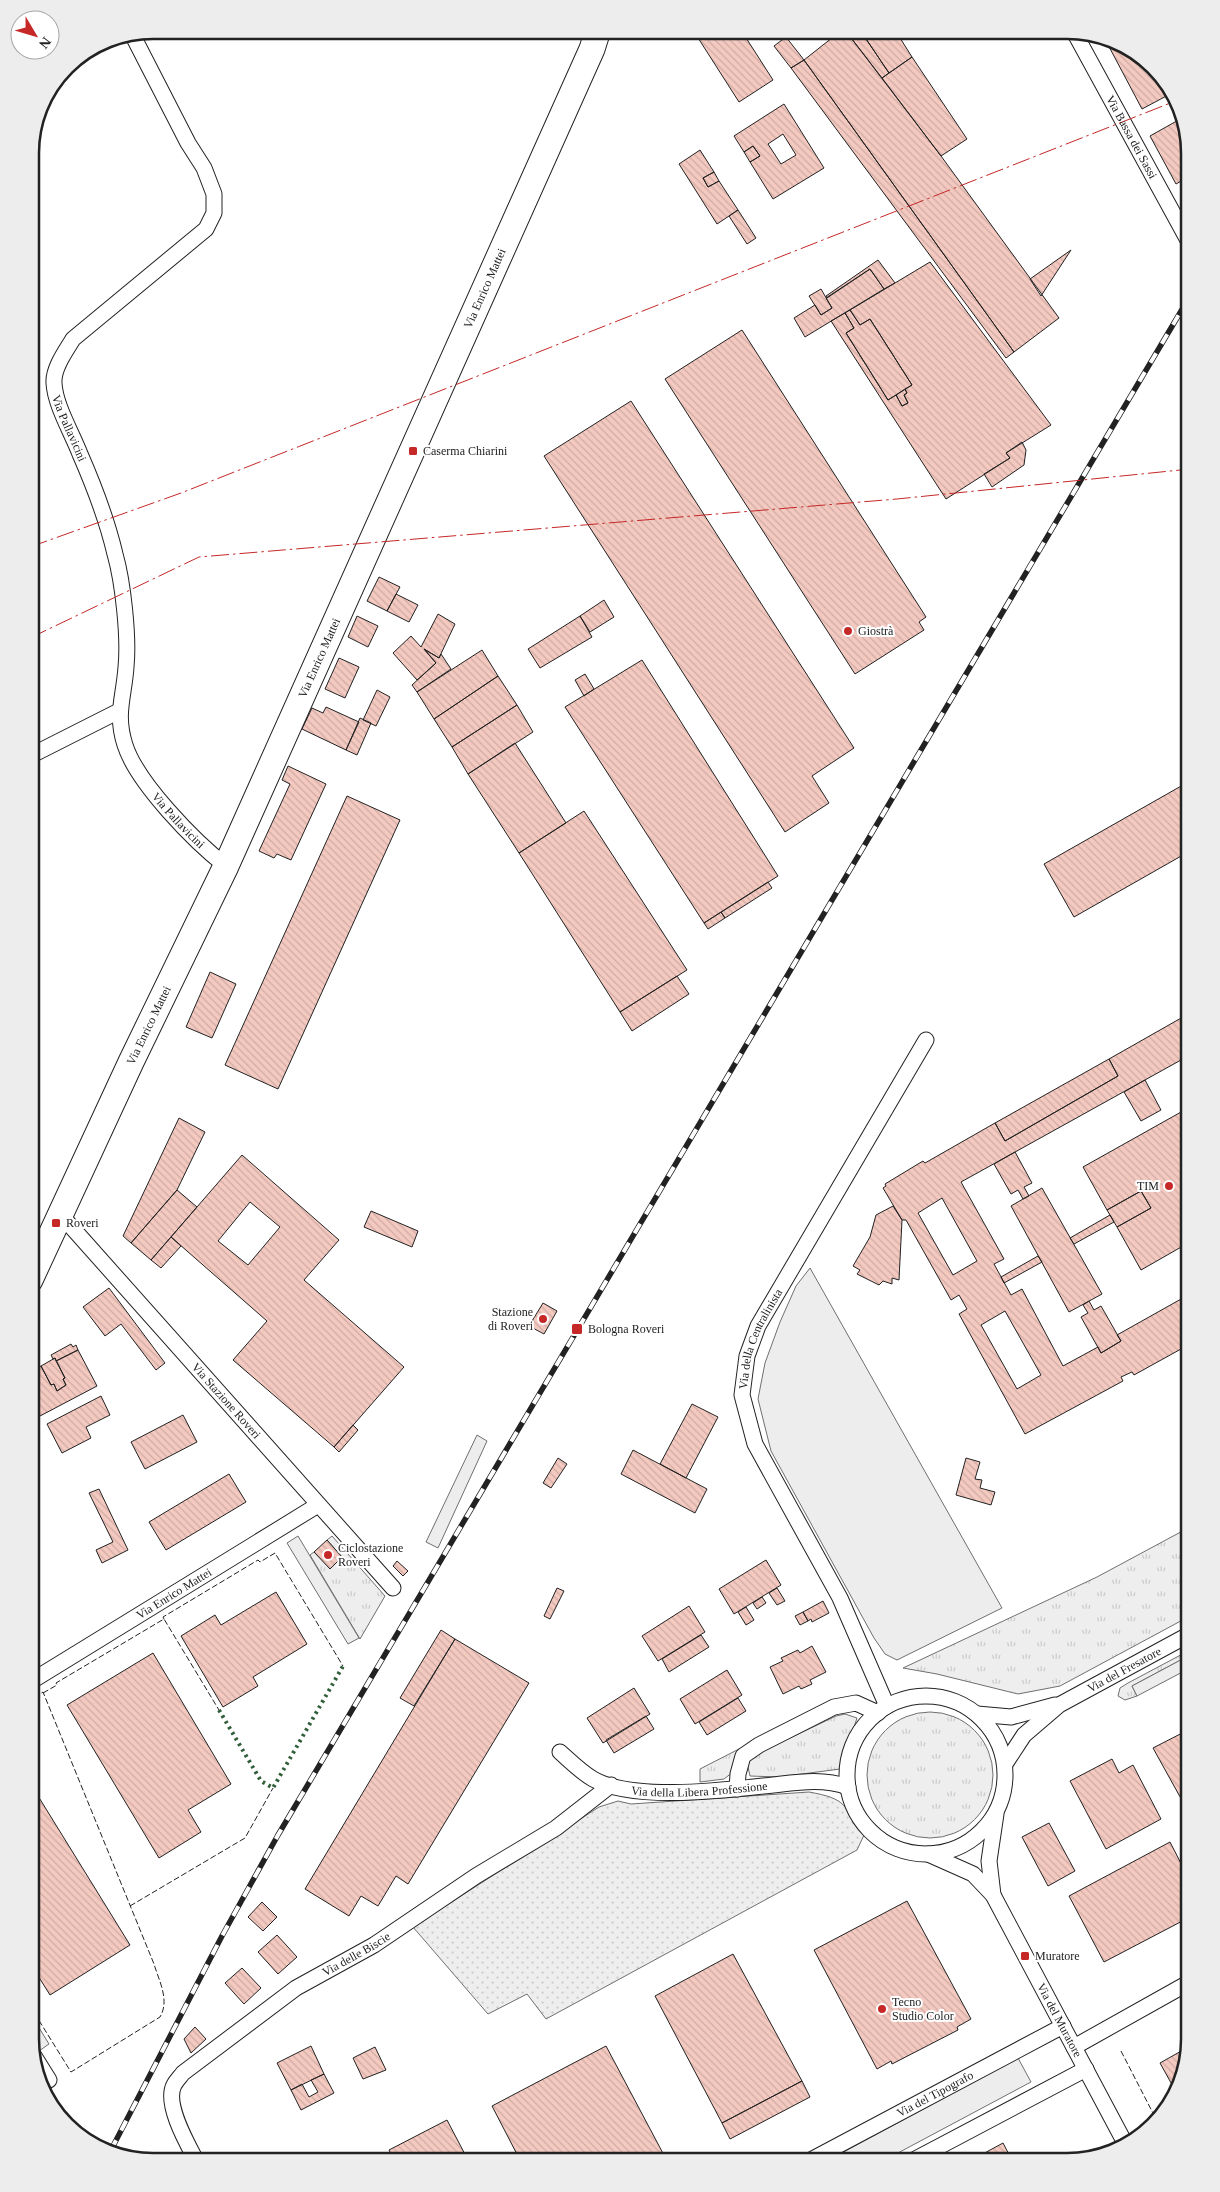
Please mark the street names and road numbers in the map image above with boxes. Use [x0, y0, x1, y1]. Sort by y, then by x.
street label: Via Bassa dei Sassi [1103, 93, 1160, 182]
street label: Via Enrico Mattei [461, 246, 509, 330]
street label: Via Pallavicini [49, 393, 90, 464]
street label: Via Enrico Mattei [295, 615, 343, 700]
street label: Via Pallavicini [149, 790, 208, 852]
street label: Via Enrico Mattei [124, 983, 174, 1067]
street label: Via della Centralinista [736, 1286, 786, 1390]
street label: Via Stazione Roveri [189, 1360, 264, 1442]
street label: Via Enrico Mattei [134, 1565, 215, 1622]
street label: Via del Fresatore [1085, 1644, 1164, 1695]
street label: Via della Libera Professione [630, 1779, 768, 1800]
street label: Via delle Biscie [320, 1929, 393, 1979]
street label: Via del Muratore [1034, 1981, 1085, 2060]
street label: Via del Tipografo [894, 2068, 976, 2120]

